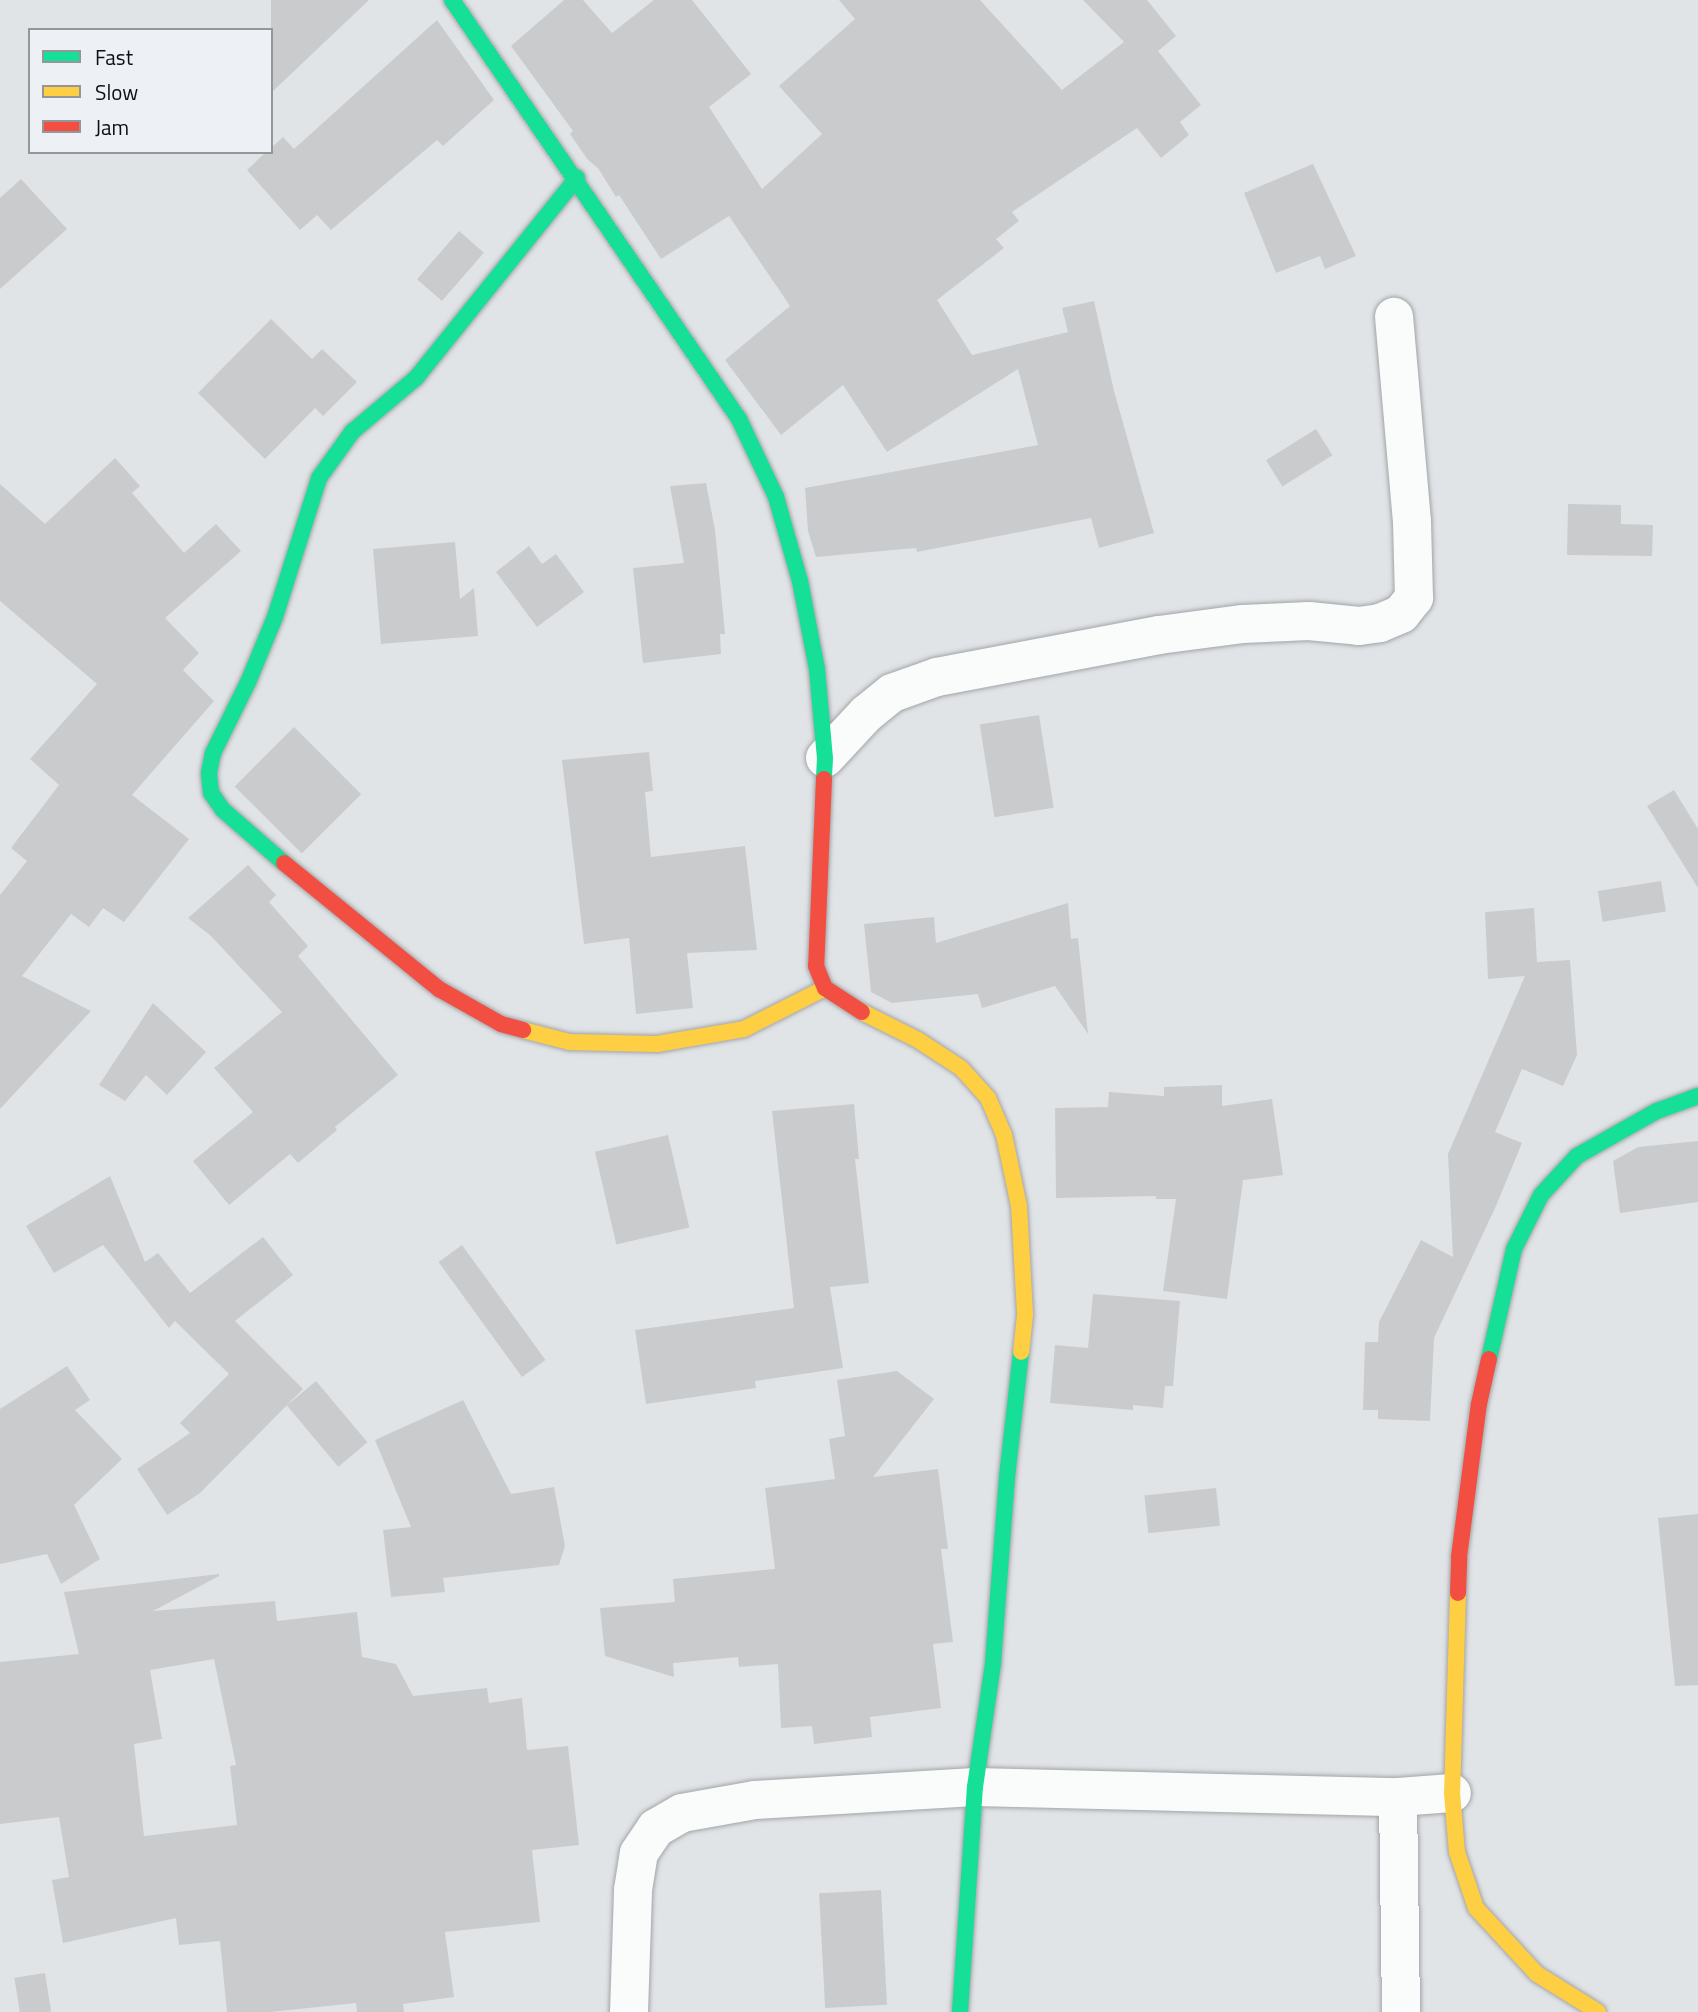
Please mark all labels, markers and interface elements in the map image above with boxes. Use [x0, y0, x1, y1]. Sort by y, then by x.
legend [28, 28, 273, 154]
text: Fast [95, 41, 133, 73]
text: Slow [95, 76, 138, 108]
text: Jam [95, 111, 129, 143]

